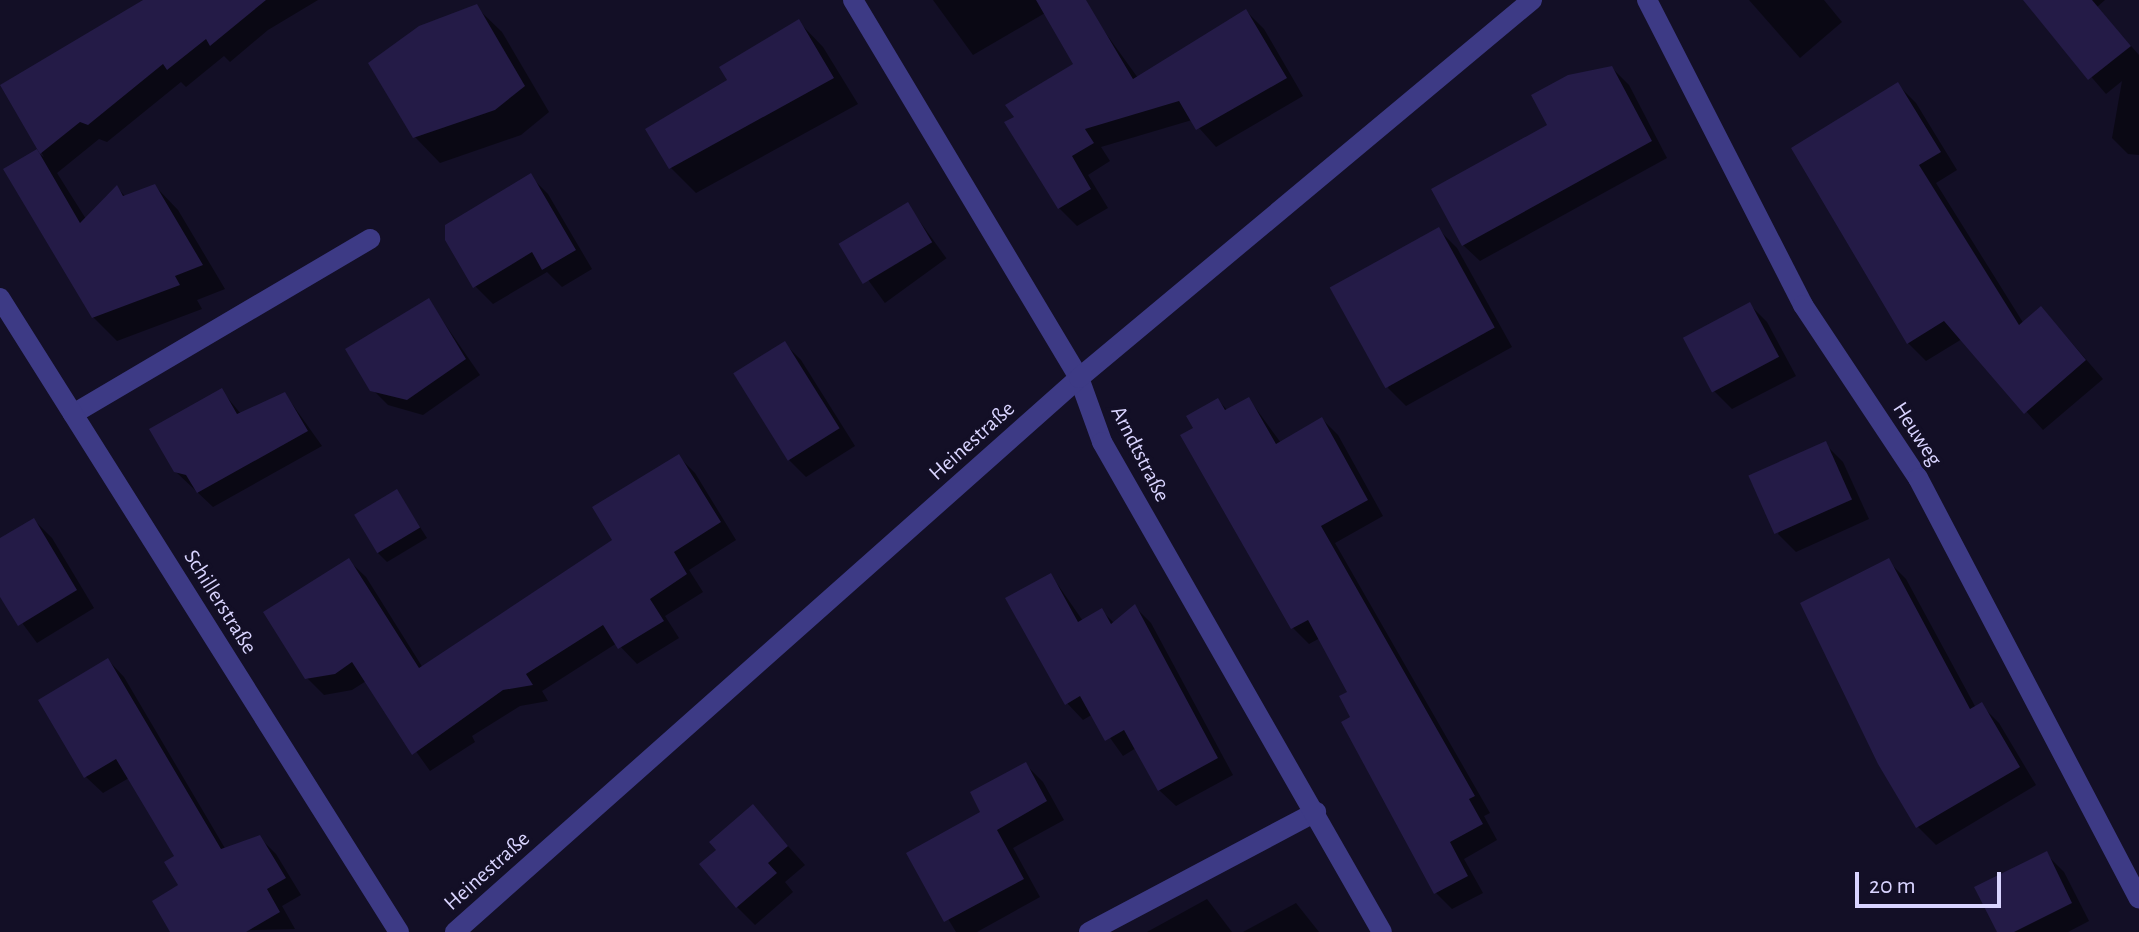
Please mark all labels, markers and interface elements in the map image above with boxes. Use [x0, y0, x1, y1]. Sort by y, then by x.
street label: Heinestraße [924, 396, 1020, 486]
street label: Heuweg [1887, 397, 1947, 471]
street label: Arndtstraße [1105, 402, 1175, 506]
street label: Schillerstraße [178, 545, 262, 659]
street label: Heinestraße [439, 826, 535, 916]
scale bar [1859, 856, 2005, 906]
text: 20 m [1869, 874, 1916, 898]

